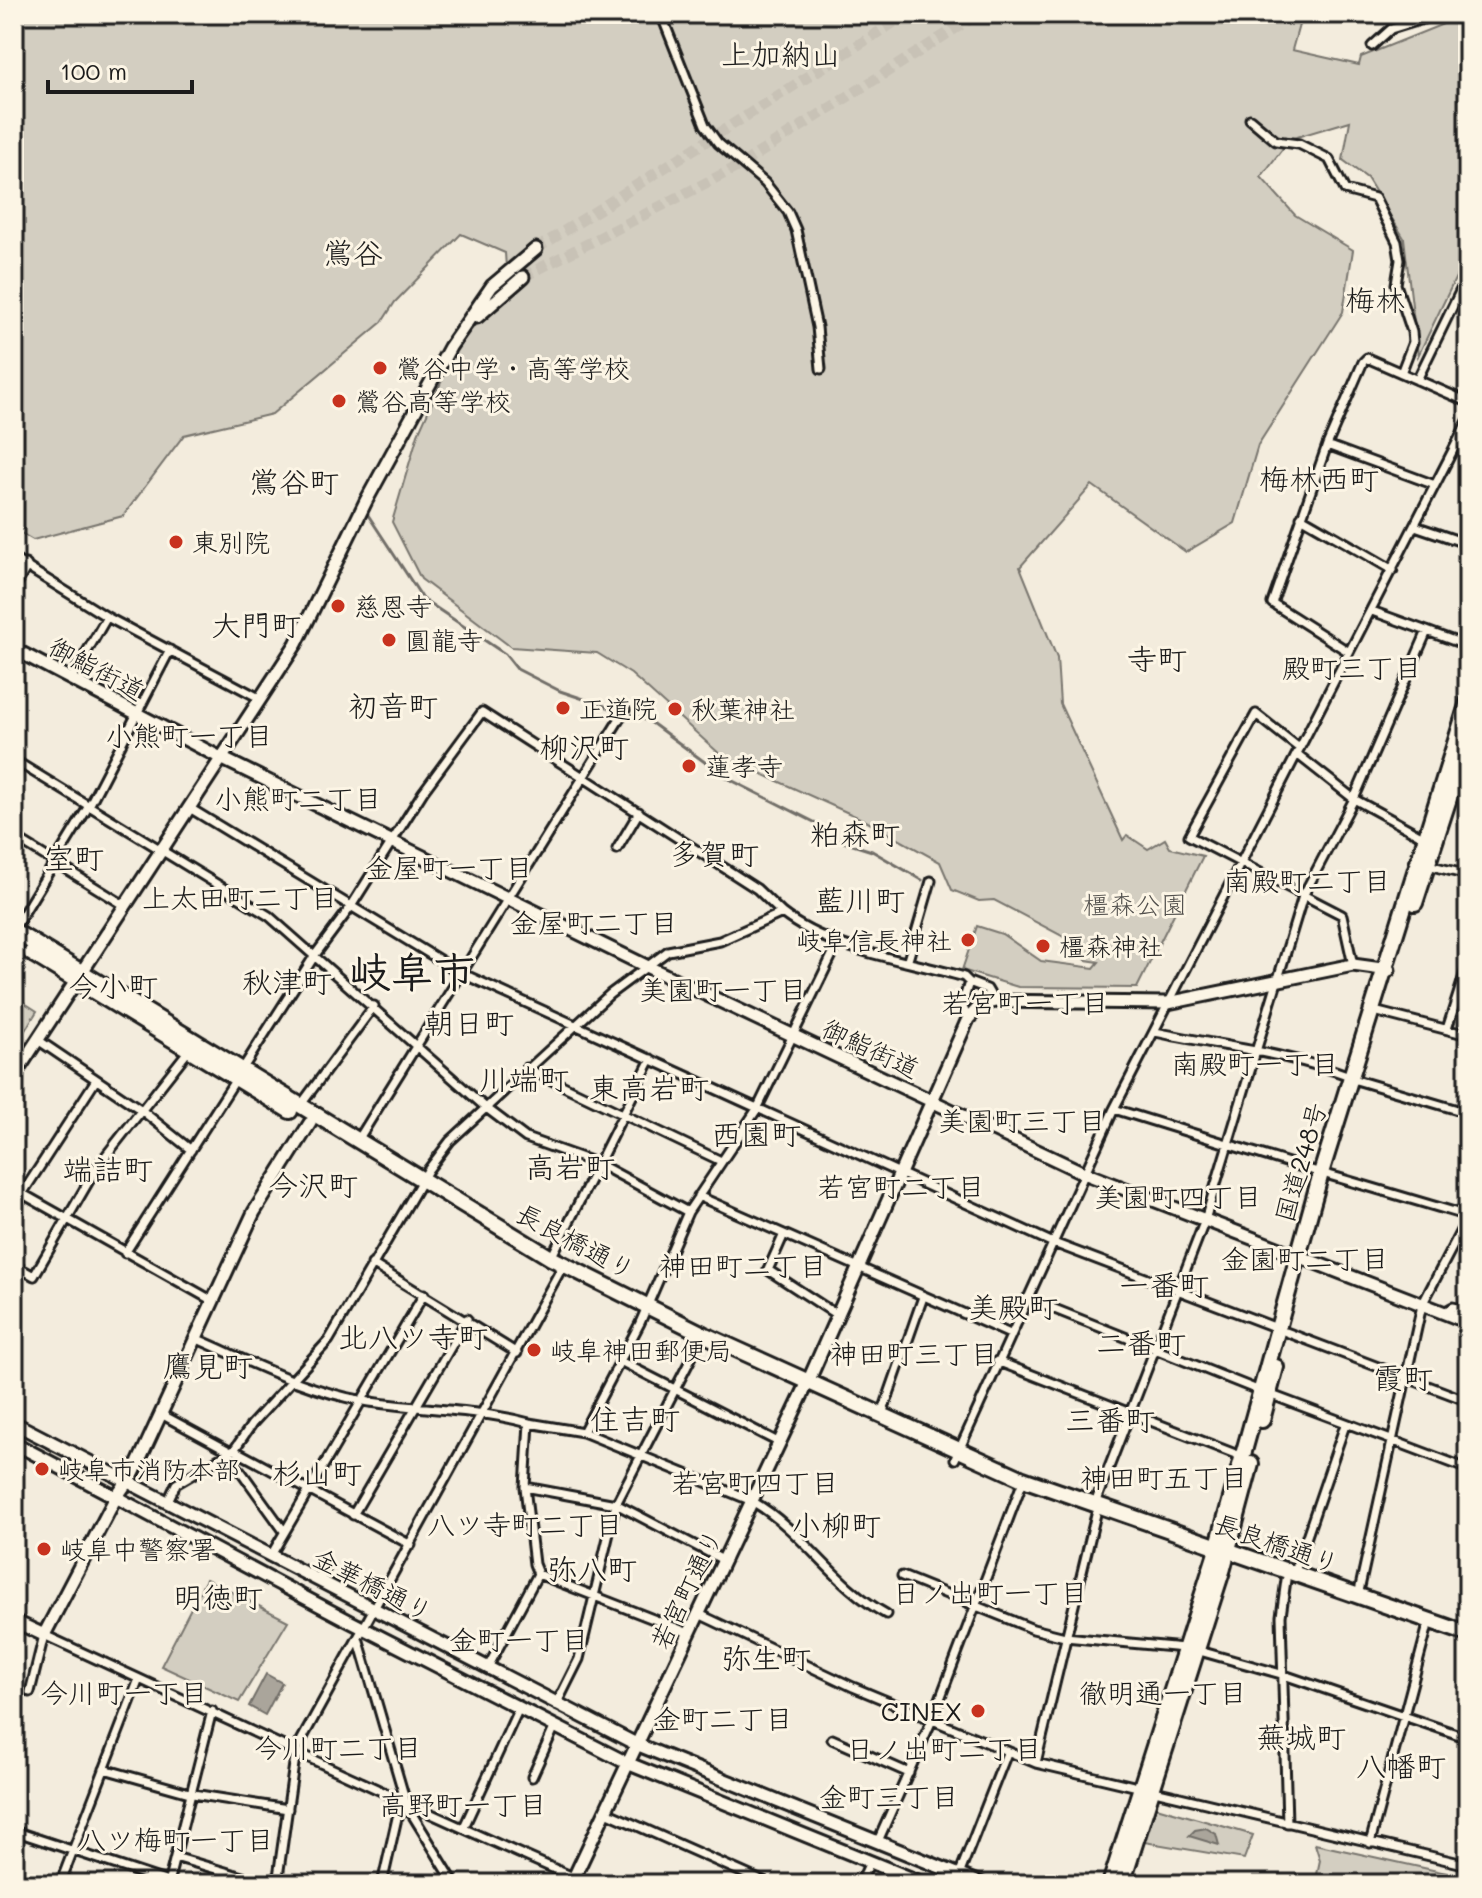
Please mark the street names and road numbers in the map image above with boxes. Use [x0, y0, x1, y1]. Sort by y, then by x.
street label: 御鮨街道 [43, 629, 151, 707]
street label: 御鮨街道 [817, 1011, 925, 1085]
street label: 国道248号 [1267, 1098, 1333, 1226]
street label: 長良橋通り [511, 1195, 641, 1287]
street label: 長良橋通り [1210, 1506, 1344, 1580]
street label: 若宮町通り [642, 1523, 730, 1655]
street label: 金華橋通り [307, 1539, 439, 1629]

